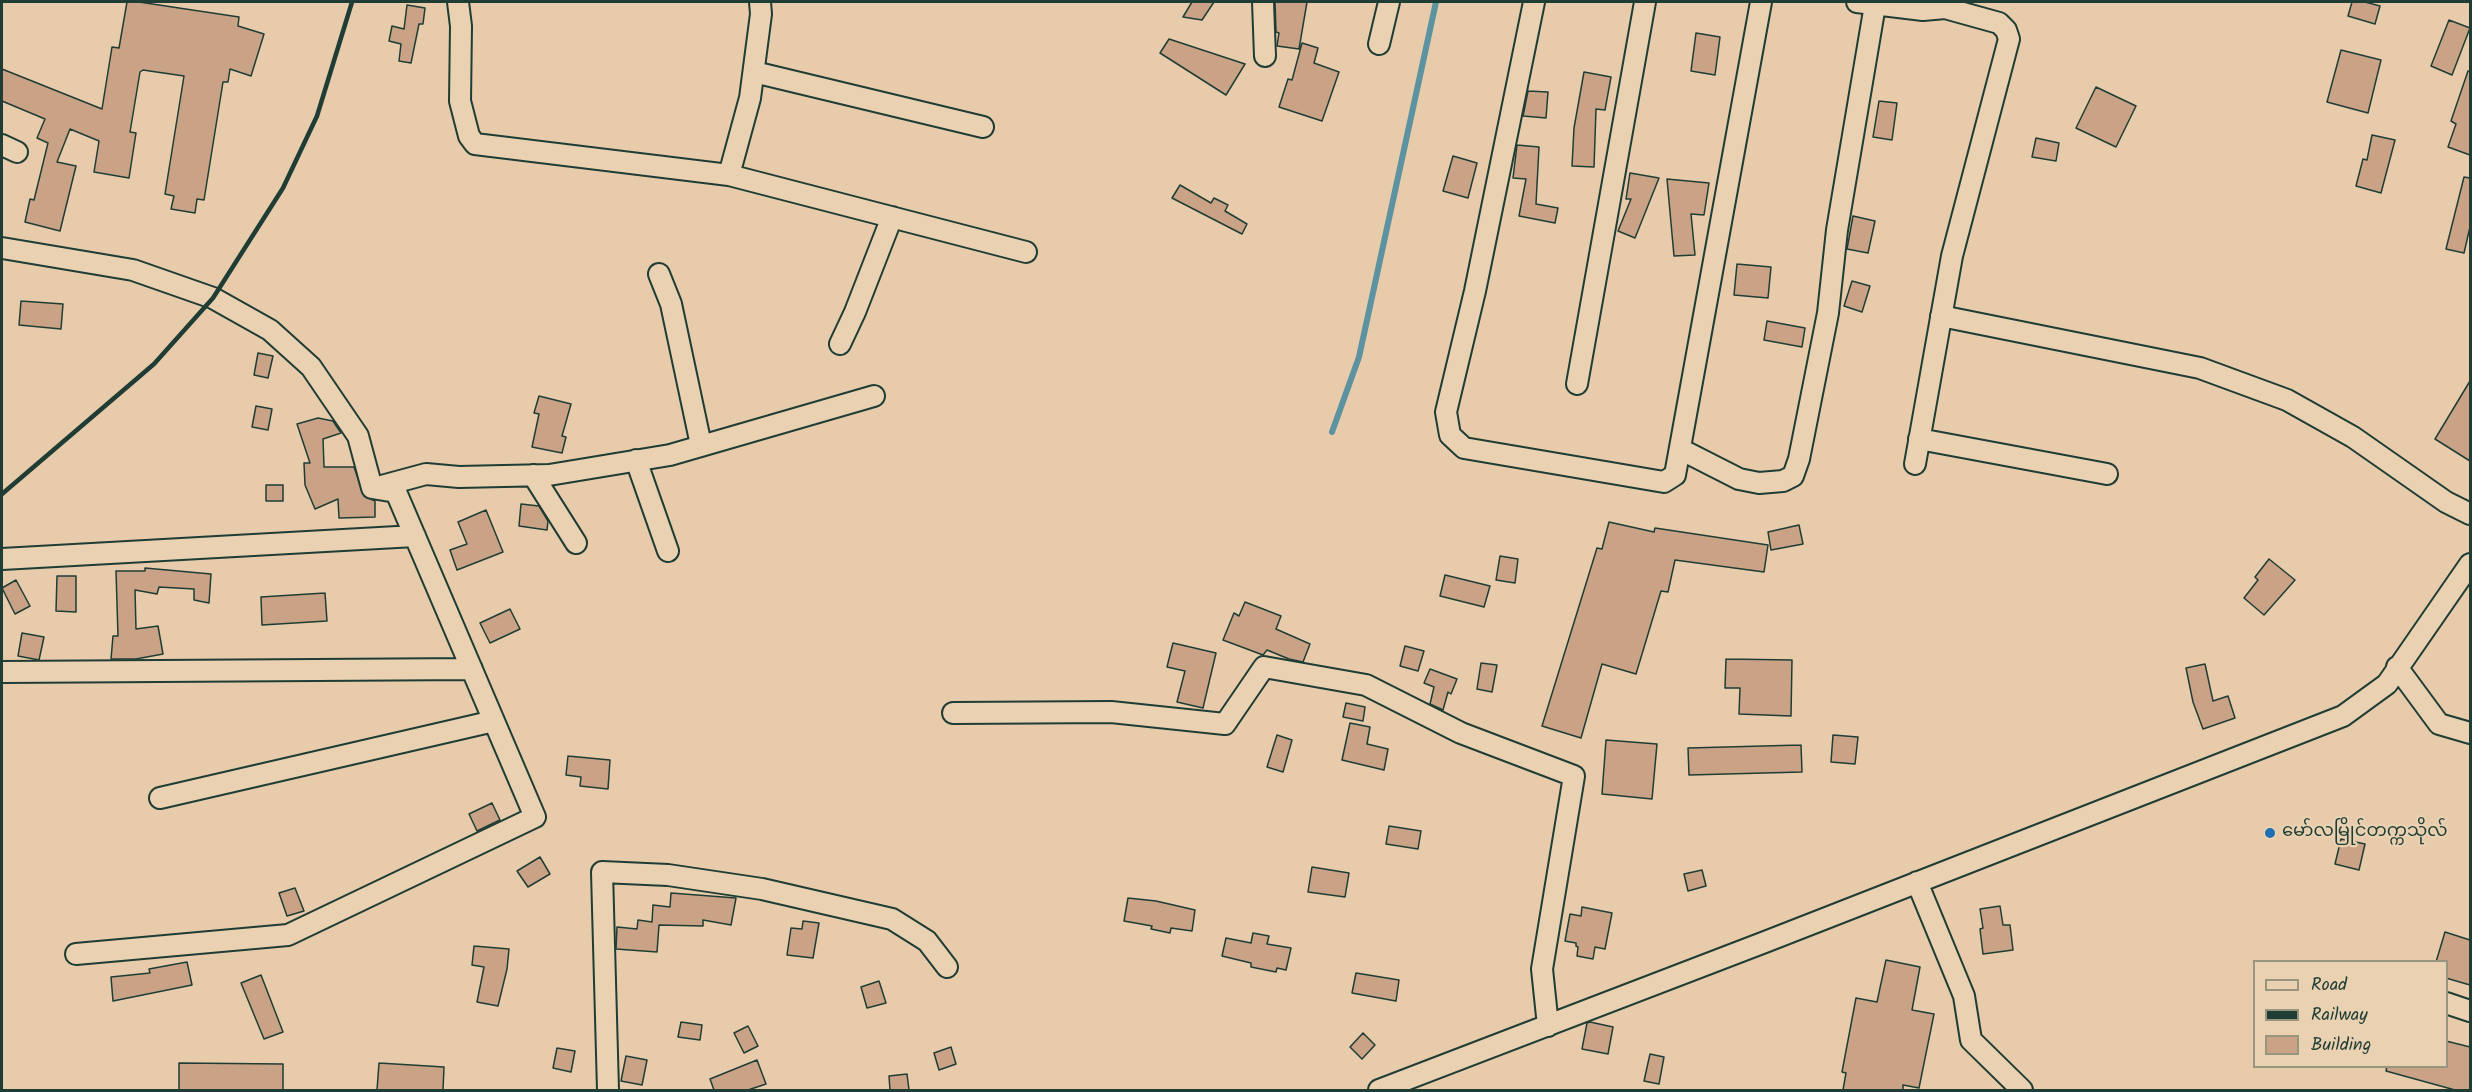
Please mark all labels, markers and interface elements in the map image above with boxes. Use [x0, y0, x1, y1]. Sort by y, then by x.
place label: မော်လမြိုင်တက္ကသိုလ် [2282, 822, 2447, 844]
marker: မော်လမြိုင်တက္ကသိုလ် [2263, 826, 2277, 840]
legend [2253, 960, 2448, 1068]
text: Road [2311, 971, 2347, 1000]
text: Railway [2311, 1001, 2368, 1030]
text: Building [2311, 1031, 2371, 1060]

